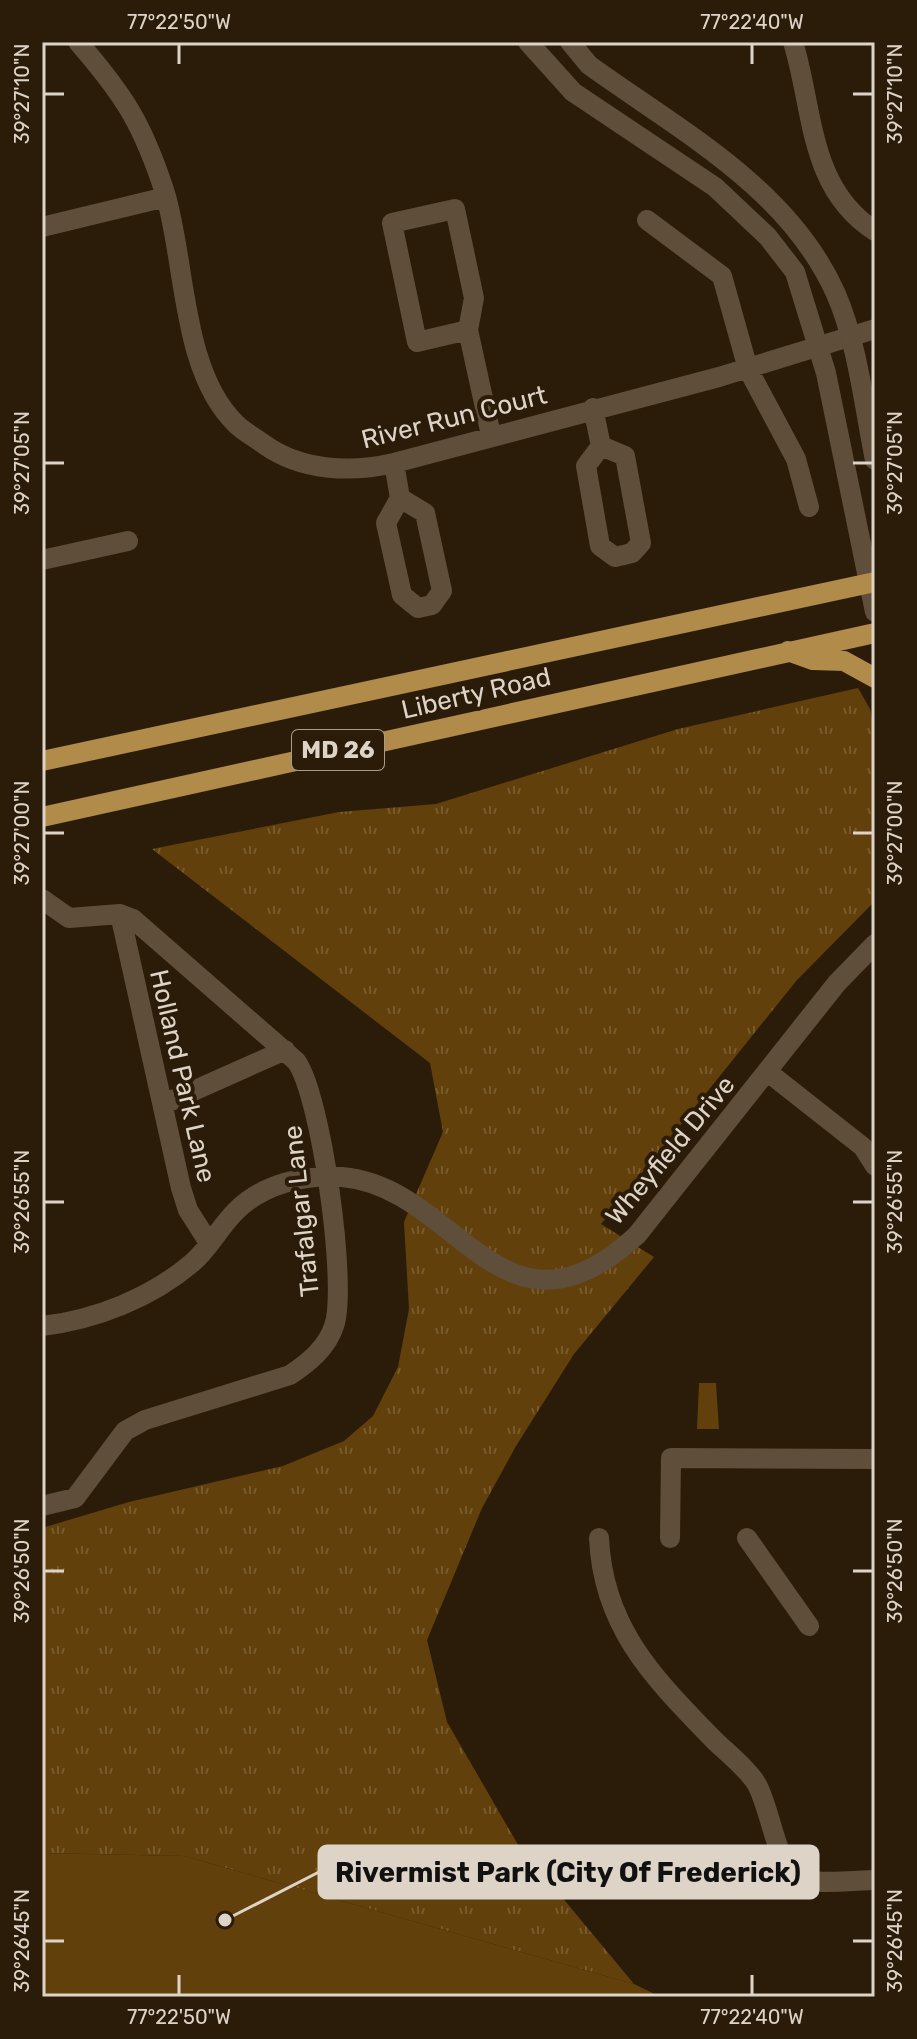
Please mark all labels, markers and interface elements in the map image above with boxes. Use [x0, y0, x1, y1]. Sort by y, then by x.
text: 77°22'50"W [127, 10, 231, 34]
text: 77°22'40"W [700, 10, 804, 34]
text: 39°27'10"N [10, 44, 34, 144]
text: 39°27'10"N [883, 44, 907, 144]
street label: River Run Court [358, 379, 550, 456]
text: 39°27'05"N [10, 411, 34, 515]
text: 39°27'05"N [883, 411, 907, 515]
street label: Liberty Road [398, 661, 554, 726]
road number: MD 26 [292, 730, 384, 770]
text: 39°27'00"N [10, 781, 34, 885]
text: 39°27'00"N [883, 781, 907, 885]
street label: Holland Park Lane [143, 967, 222, 1186]
street label: Wheyfield Drive [599, 1070, 742, 1231]
street label: Trafalgar Lane [277, 1124, 326, 1298]
text: 39°26'55"N [10, 1150, 34, 1254]
text: 39°26'55"N [883, 1150, 907, 1254]
text: 39°26'50"N [10, 1518, 34, 1624]
text: 39°26'50"N [883, 1518, 907, 1624]
callout: Rivermist Park (City Of Frederick) [319, 1846, 818, 1898]
text: Rivermist Park (City Of Frederick) [335, 1856, 801, 1889]
text: 39°26'45"N [10, 1889, 34, 1993]
text: 39°26'45"N [883, 1889, 907, 1993]
text: 77°22'50"W [127, 2005, 231, 2029]
text: 77°22'40"W [700, 2005, 804, 2029]

